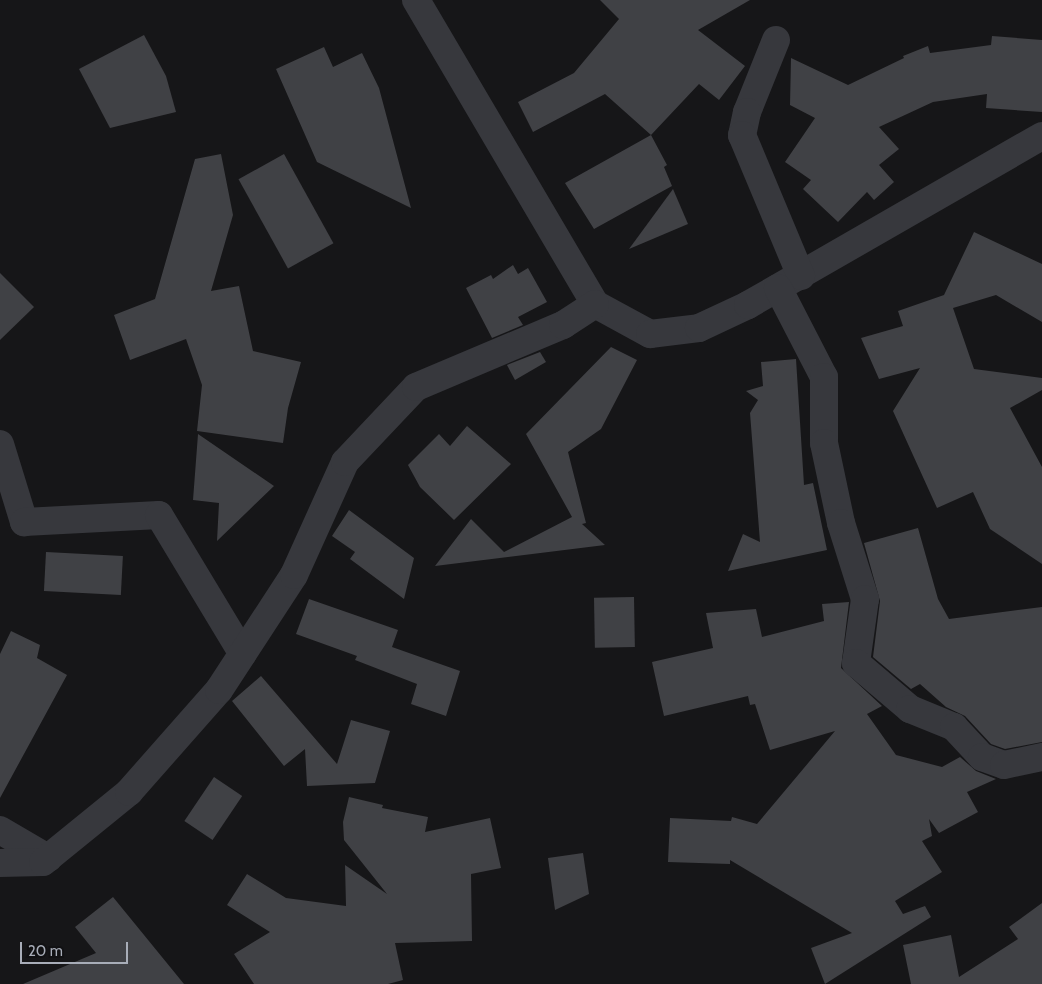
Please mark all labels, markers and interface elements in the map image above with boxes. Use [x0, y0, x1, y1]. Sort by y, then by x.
scale bar [22, 932, 130, 964]
text: 20 m [28, 942, 63, 960]

